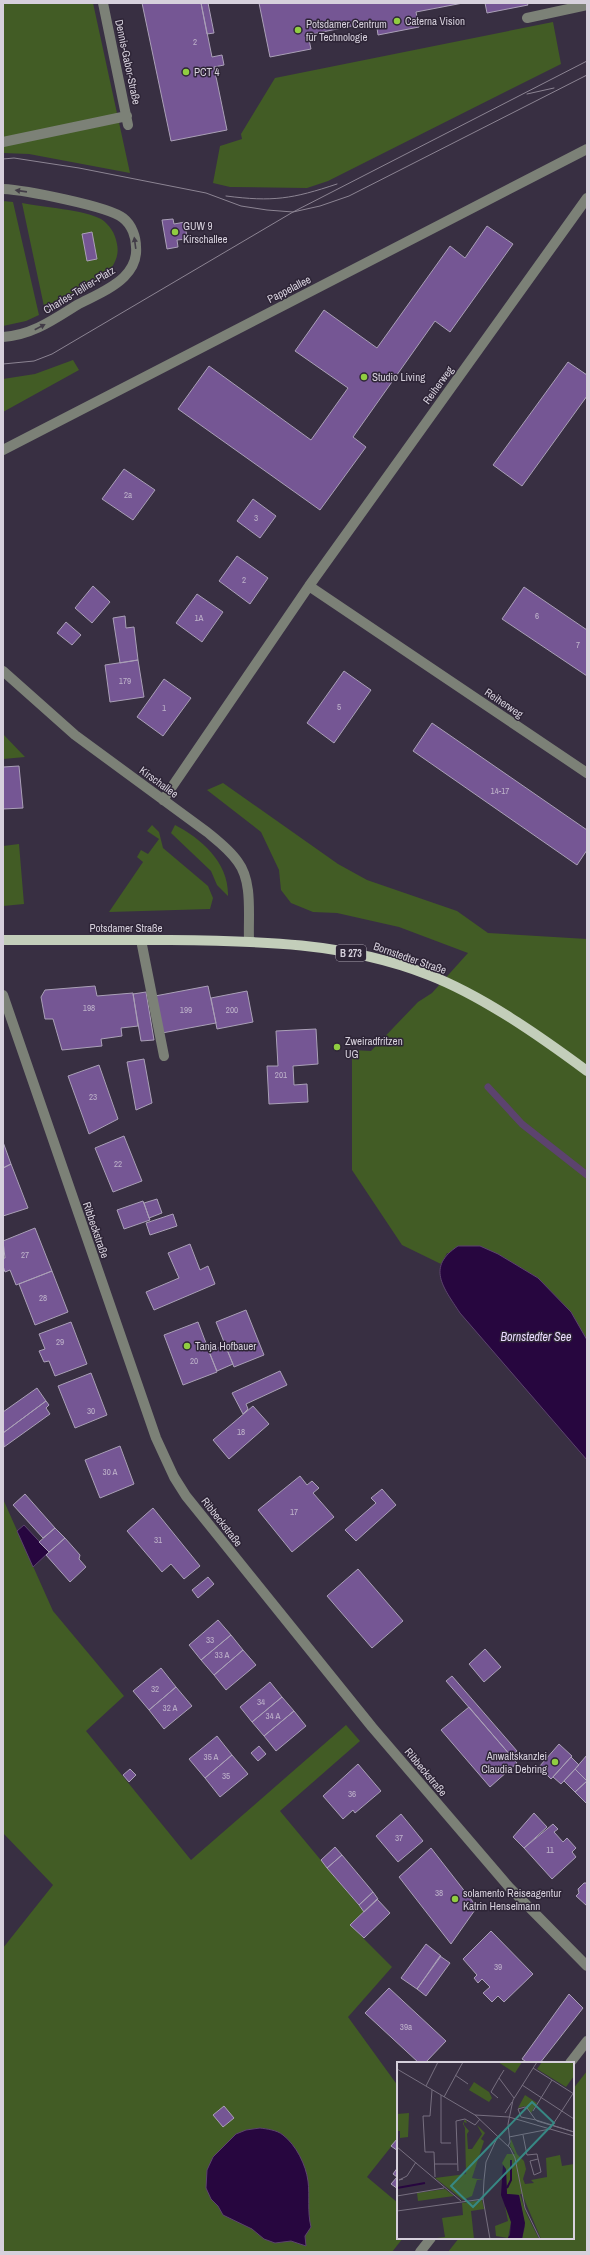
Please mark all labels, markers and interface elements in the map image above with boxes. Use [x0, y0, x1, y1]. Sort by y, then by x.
place label: Caterna Vision [405, 14, 465, 28]
marker: Caterna Vision [392, 16, 402, 26]
place label: Potsdamer Centrum für Technologie [306, 17, 387, 44]
street label: Dennis-Gabor-Straße [112, 18, 144, 106]
marker: Potsdamer Centrum für Technologie [293, 25, 303, 35]
house number: 2 [193, 36, 197, 48]
place label: PCT 4 [194, 65, 219, 79]
marker: PCT 4 [181, 67, 191, 77]
one-way arrow [15, 188, 27, 194]
place label: GUW 9 Kirschallee [183, 219, 228, 246]
marker: GUW 9 Kirschallee [170, 227, 180, 237]
one-way arrow [132, 237, 138, 249]
street label: Charles-Tellier-Platz [41, 263, 118, 317]
street label: Pappelallee [265, 272, 313, 306]
one-way arrow [34, 324, 46, 330]
street label: Reiherweg [420, 363, 456, 407]
place label: Studio Living [372, 370, 425, 384]
marker: Studio Living [359, 372, 369, 382]
house number: 2a [124, 489, 132, 501]
house number: 3 [254, 512, 258, 524]
house number: 2 [242, 574, 246, 586]
house number: 6 [535, 610, 539, 622]
house number: 1A [194, 612, 204, 624]
house number: 7 [576, 639, 580, 651]
house number: 179 [119, 675, 131, 687]
street label: Reiherweg [482, 685, 526, 721]
house number: 5 [337, 701, 341, 713]
house number: 1 [162, 702, 166, 714]
street label: Kirschallee [137, 763, 181, 801]
house number: 14-17 [491, 785, 509, 797]
street label: Potsdamer Straße [89, 921, 163, 935]
street label: Bornstedter Straße [372, 939, 448, 977]
road number: B 273 [336, 945, 366, 961]
house number: 198 [83, 1002, 95, 1014]
house number: 199 [180, 1004, 192, 1016]
house number: 200 [226, 1004, 238, 1016]
place label: Zweiradfritzen UG [345, 1034, 403, 1061]
marker: Zweiradfritzen UG [332, 1042, 342, 1052]
house number: 201 [275, 1069, 287, 1081]
house number: 23 [89, 1091, 97, 1103]
house number: 22 [114, 1158, 122, 1170]
street label: Ribbeckstraße [80, 1200, 112, 1260]
house number: 27 [21, 1249, 29, 1261]
house number: 28 [39, 1292, 47, 1304]
water label: Bornstedter See [500, 1329, 572, 1345]
house number: 29 [56, 1336, 64, 1348]
place label: Tanja Hofbauer [195, 1339, 256, 1353]
marker: Tanja Hofbauer [182, 1341, 192, 1351]
house number: 20 [190, 1355, 198, 1367]
house number: 30 [87, 1405, 95, 1417]
house number: 18 [237, 1426, 245, 1438]
house number: 30 A [103, 1466, 117, 1478]
street label: Ribbeckstraße [198, 1495, 246, 1549]
house number: 17 [290, 1506, 298, 1518]
house number: 31 [154, 1534, 162, 1546]
house number: 33 [206, 1634, 214, 1646]
house number: 33 A [215, 1649, 229, 1661]
house number: 32 [151, 1683, 159, 1695]
house number: 34 [257, 1696, 265, 1708]
house number: 32 A [163, 1702, 177, 1714]
house number: 34 A [266, 1710, 280, 1722]
street label: Ribbeckstraße [402, 1745, 450, 1799]
place label: Anwaltskanzlei Claudia Debring [481, 1749, 547, 1776]
house number: 35 A [204, 1751, 218, 1763]
marker: Anwaltskanzlei Claudia Debring [550, 1757, 560, 1767]
house number: 35 [222, 1770, 230, 1782]
house number: 36 [348, 1788, 356, 1800]
house number: 37 [395, 1832, 403, 1844]
house number: 11 [546, 1844, 554, 1856]
place label: solamento Reiseagentur Katrin Henselmann [463, 1886, 561, 1913]
house number: 38 [435, 1887, 443, 1899]
marker: solamento Reiseagentur Katrin Henselmann [450, 1894, 460, 1904]
house number: 39 [494, 1961, 502, 1973]
house number: 39a [400, 2021, 412, 2033]
inset map [397, 2062, 574, 2239]

